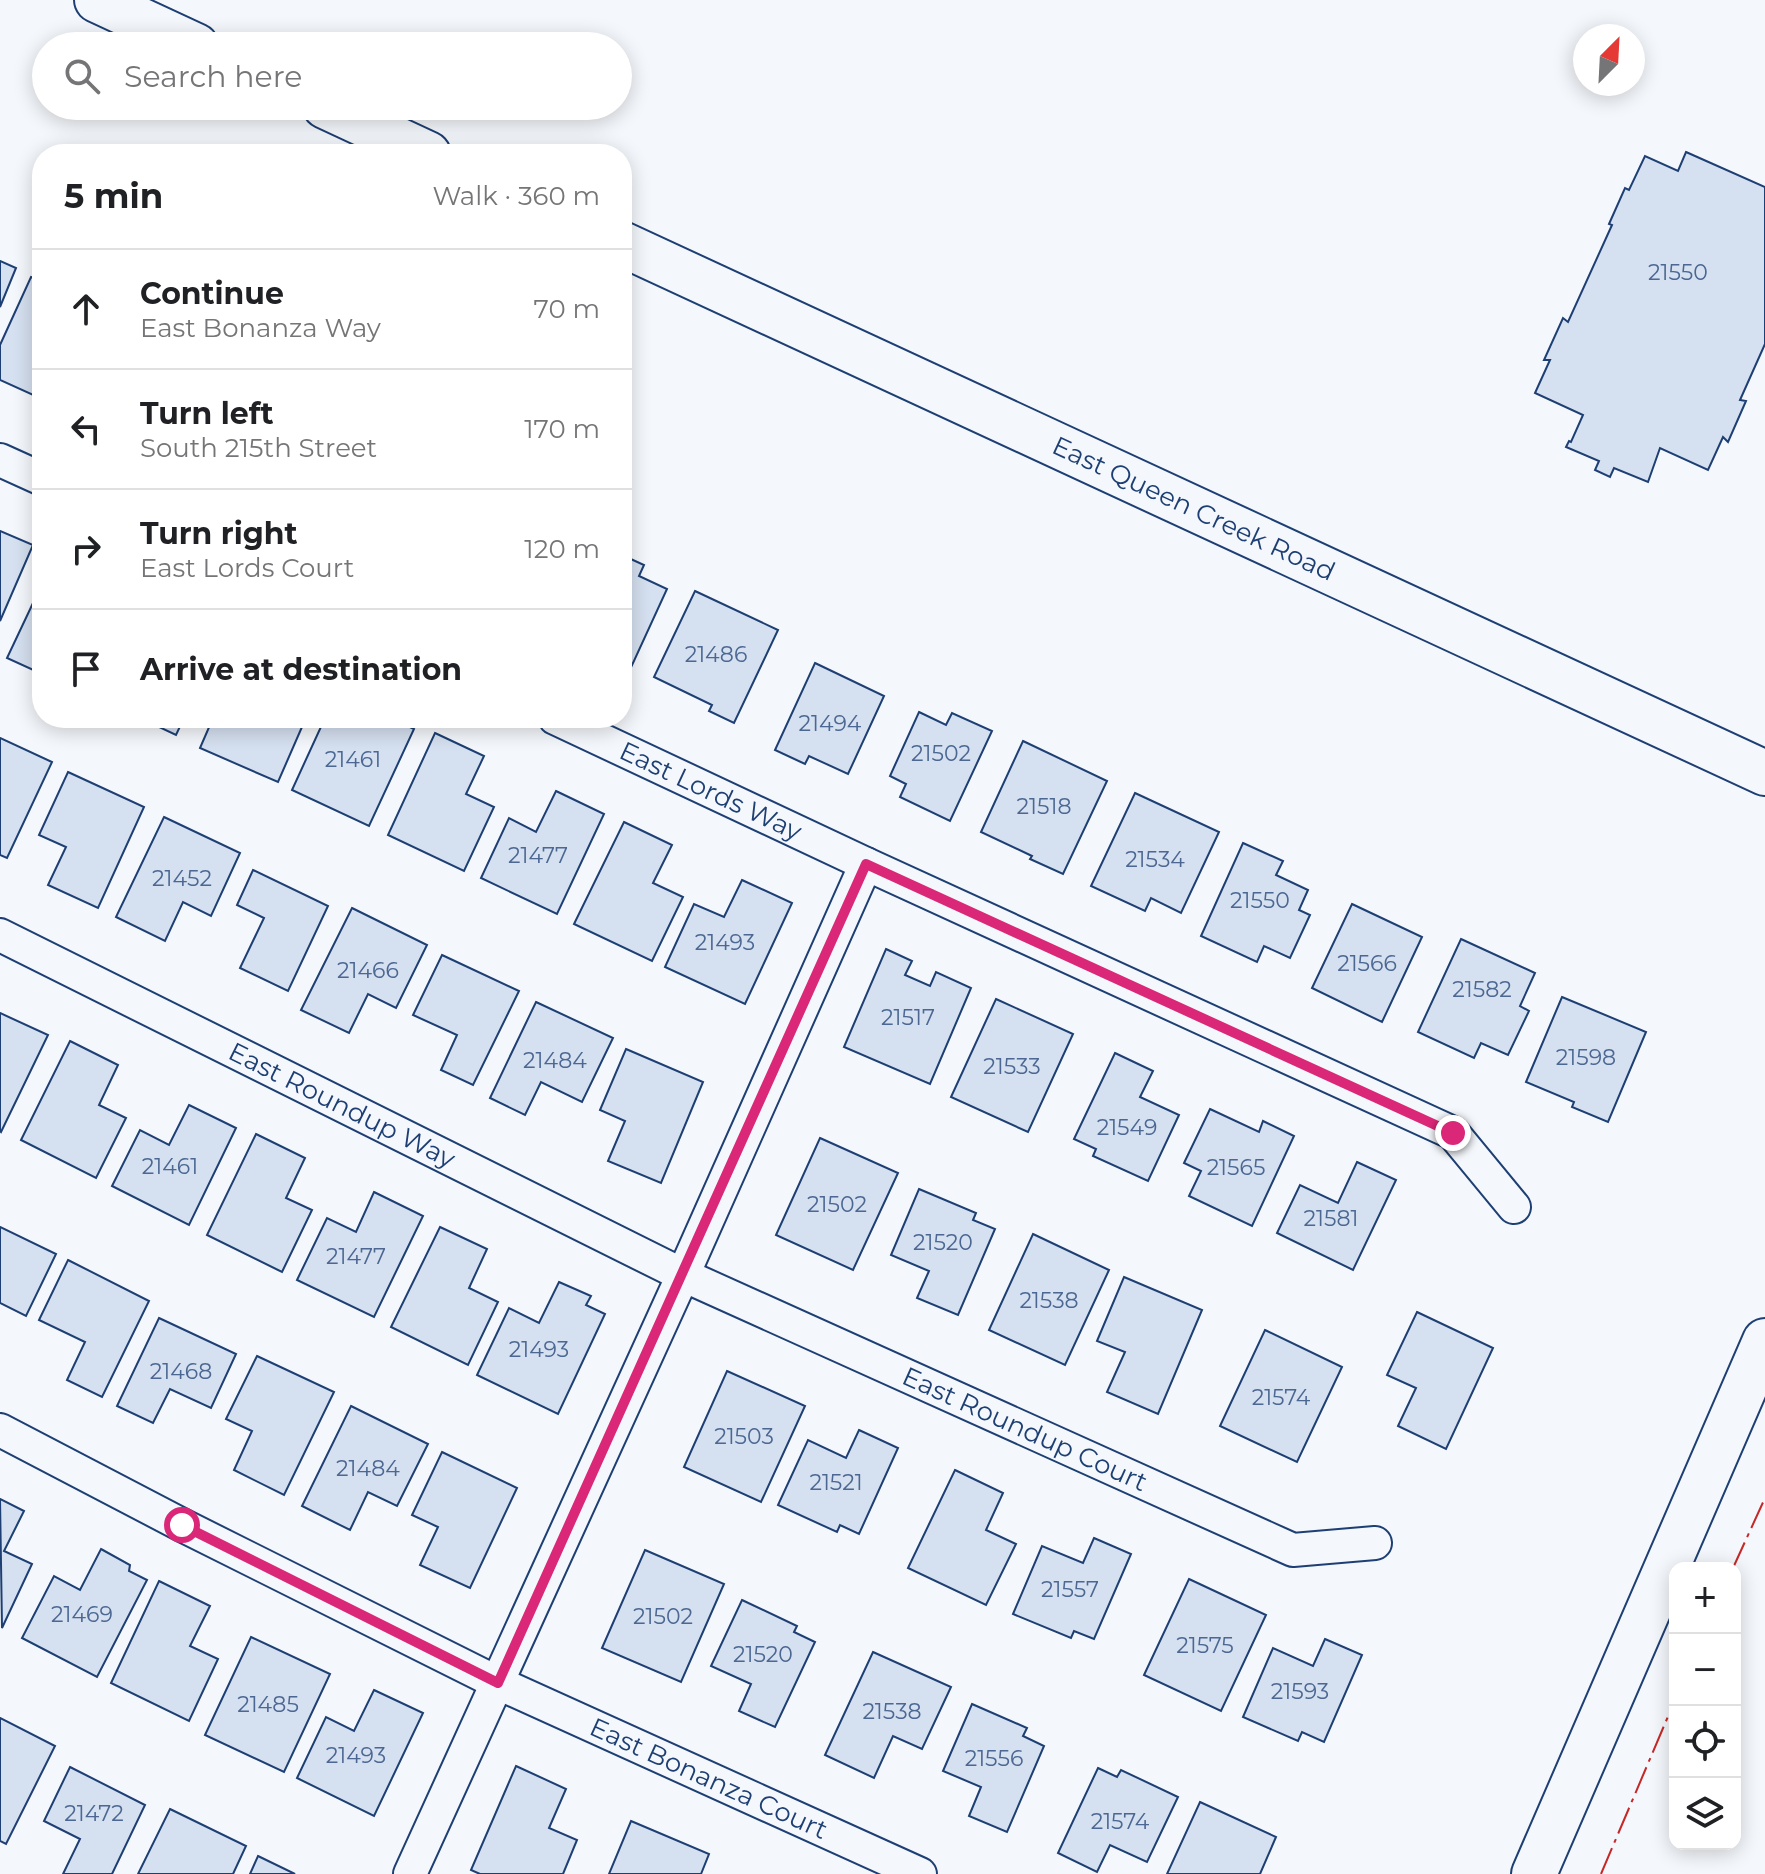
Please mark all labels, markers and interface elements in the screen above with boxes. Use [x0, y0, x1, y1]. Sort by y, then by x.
north arrow [1573, 24, 1645, 96]
search box [32, 32, 632, 120]
icon: search [60, 54, 104, 98]
text: Search here [124, 58, 302, 95]
text: 5 min [64, 175, 163, 217]
text: Walk · 360 m [432, 180, 600, 212]
house number: 21550 [1648, 259, 1708, 286]
text: Continue [140, 275, 284, 312]
icon: ahead [64, 287, 108, 331]
text: 70 m [534, 293, 600, 325]
text: East Bonanza Way [140, 312, 381, 344]
text: Turn left [140, 395, 273, 432]
icon: left [64, 407, 108, 451]
text: 170 m [524, 413, 600, 445]
street label: East Queen Creek Road [1047, 429, 1340, 588]
text: South 215th Street [140, 432, 377, 464]
text: Turn right [140, 515, 297, 552]
icon: right [64, 527, 108, 571]
text: 120 m [524, 533, 600, 565]
text: East Lords Court [140, 552, 354, 584]
house number: 21486 [685, 641, 747, 668]
icon: arrive [64, 647, 108, 691]
text: Arrive at destination [140, 651, 462, 688]
house number: 21494 [799, 710, 862, 737]
street label: East Lords Way [614, 735, 808, 848]
house number: 21502 [911, 740, 971, 767]
house number: 21461 [325, 746, 381, 773]
house number: 21518 [1017, 793, 1071, 820]
house number: 21477 [508, 842, 568, 869]
house number: 21534 [1125, 846, 1185, 873]
house number: 21452 [152, 865, 212, 892]
house number: 21550 [1230, 887, 1290, 914]
house number: 21493 [695, 929, 755, 956]
house number: 21566 [1337, 950, 1397, 977]
house number: 21466 [337, 957, 399, 984]
house number: 21582 [1452, 976, 1512, 1003]
house number: 21517 [881, 1004, 935, 1031]
street label: East Roundup Way [223, 1035, 461, 1175]
house number: 21598 [1556, 1044, 1616, 1071]
house number: 21484 [523, 1047, 587, 1074]
house number: 21533 [983, 1053, 1041, 1080]
house number: 21549 [1097, 1114, 1157, 1141]
route end [1435, 1115, 1471, 1151]
house number: 21461 [142, 1153, 198, 1180]
house number: 21565 [1207, 1154, 1265, 1181]
house number: 21502 [807, 1191, 867, 1218]
house number: 21581 [1304, 1205, 1358, 1232]
house number: 21520 [913, 1229, 973, 1256]
house number: 21477 [326, 1243, 386, 1270]
house number: 21538 [1019, 1287, 1079, 1314]
house number: 21493 [509, 1336, 569, 1363]
house number: 21468 [150, 1358, 212, 1385]
street label: East Roundup Court [897, 1360, 1152, 1498]
house number: 21574 [1252, 1384, 1311, 1411]
house number: 21503 [714, 1423, 774, 1450]
house number: 21484 [336, 1455, 400, 1482]
house number: 21521 [809, 1469, 863, 1496]
route start [164, 1507, 200, 1543]
map controls [1669, 1562, 1741, 1850]
button: + [1669, 1562, 1741, 1634]
house number: 21557 [1041, 1576, 1099, 1603]
house number: 21469 [51, 1601, 113, 1628]
house number: 21502 [633, 1603, 693, 1630]
house number: 21575 [1176, 1632, 1234, 1659]
button: − [1669, 1634, 1741, 1706]
house number: 21520 [733, 1641, 793, 1668]
house number: 21593 [1271, 1678, 1329, 1705]
house number: 21485 [237, 1691, 299, 1718]
house number: 21538 [862, 1698, 922, 1725]
button: locate [1669, 1706, 1741, 1778]
street label: East Bonanza Court [585, 1711, 833, 1846]
house number: 21493 [326, 1742, 386, 1769]
house number: 21556 [965, 1745, 1023, 1772]
button: layers [1669, 1778, 1741, 1850]
house number: 21472 [64, 1800, 124, 1827]
house number: 21574 [1091, 1808, 1150, 1835]

